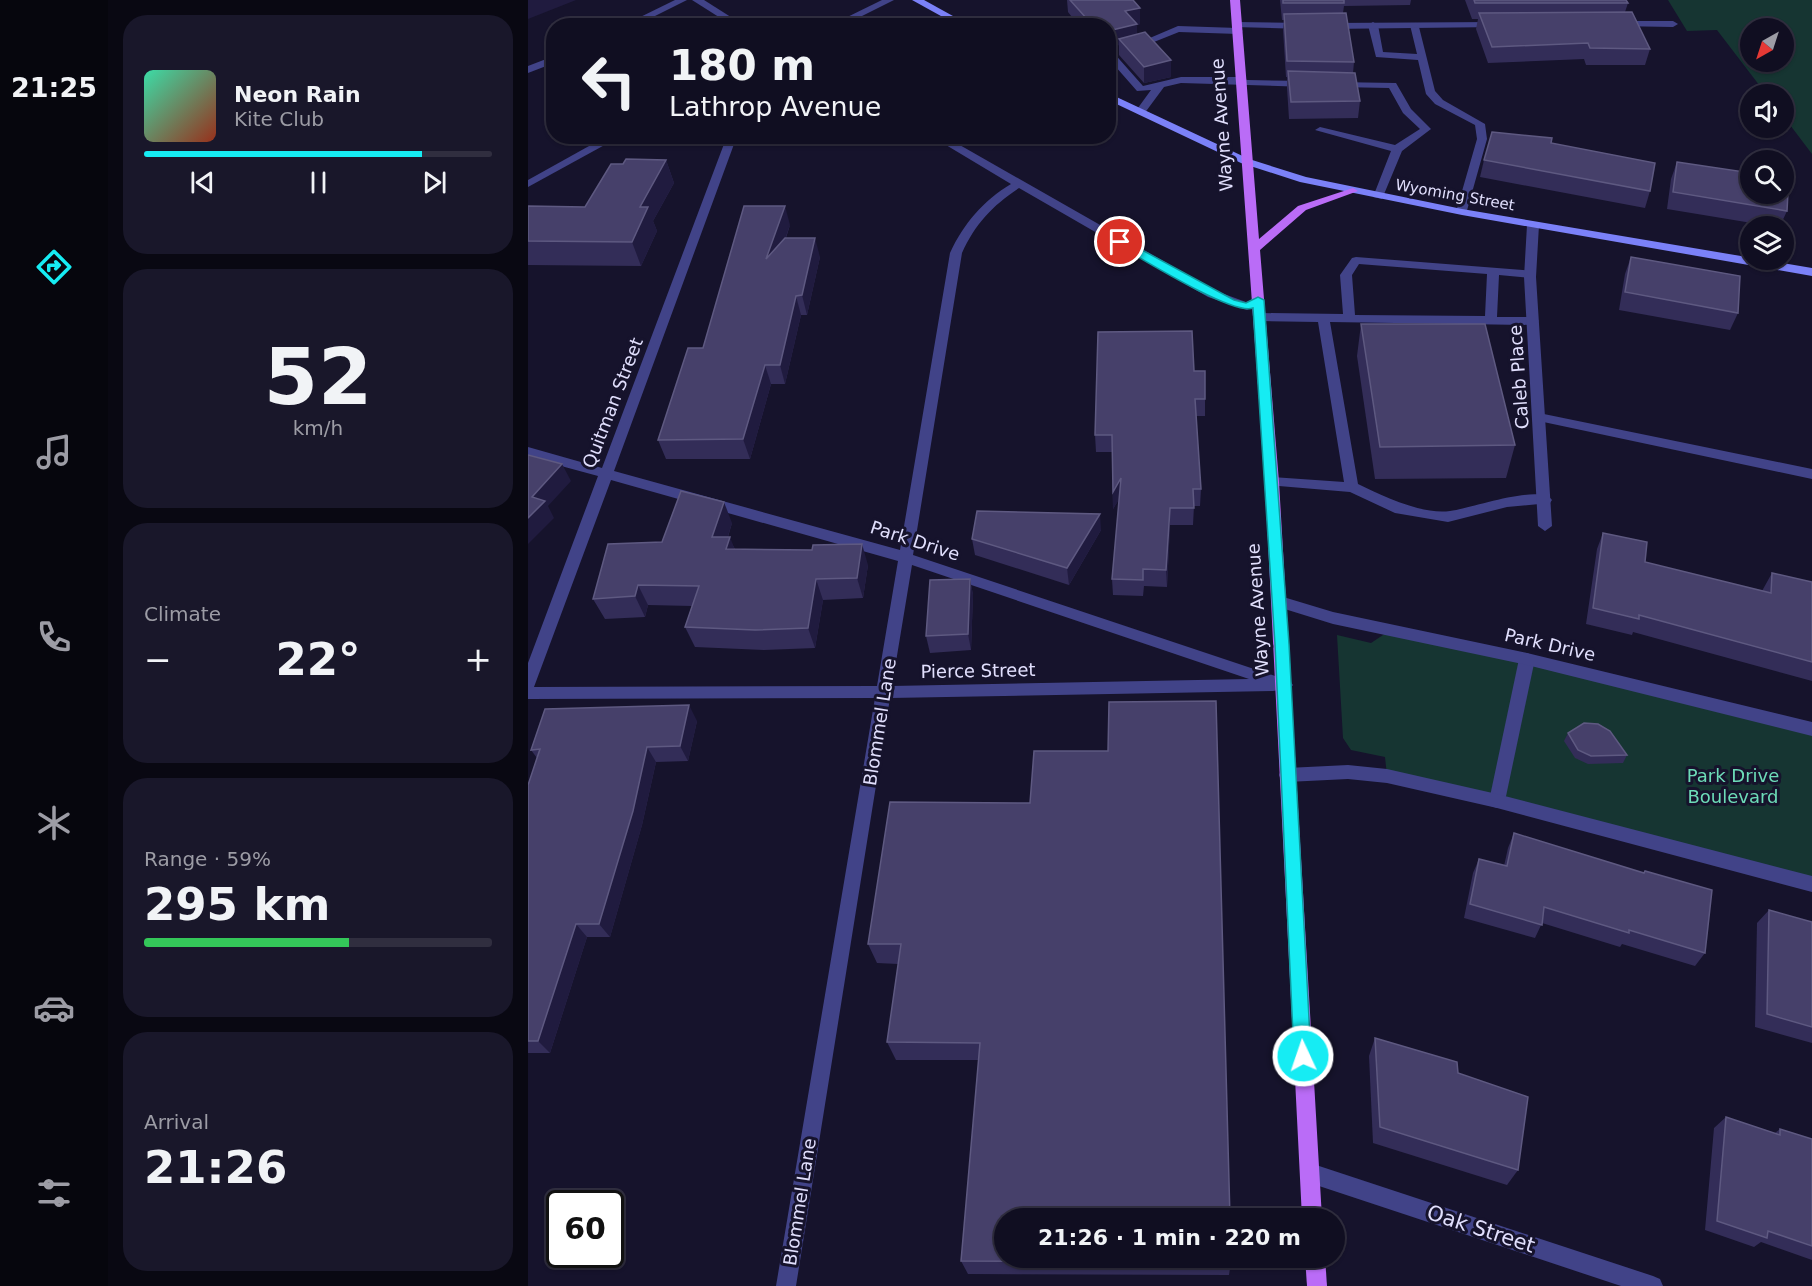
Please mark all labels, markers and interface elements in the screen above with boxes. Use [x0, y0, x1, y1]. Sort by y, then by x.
north arrow [1740, 18, 1794, 72]
map controls [1740, 18, 1794, 270]
text: 180 m [669, 41, 815, 90]
icon: left [570, 42, 648, 120]
street label: Wayne Avenue [1206, 58, 1237, 192]
text: 21:25 [11, 72, 97, 103]
text: Neon Rain [234, 82, 361, 107]
button: sound [1740, 84, 1794, 138]
text: Lathrop Avenue [669, 91, 881, 122]
text: Kite Club [234, 107, 324, 131]
button: search [1740, 150, 1794, 204]
icon: previous [186, 166, 219, 199]
icon: pause [302, 166, 335, 199]
icon: next [418, 166, 451, 199]
street label: Wyoming Street [1394, 176, 1516, 214]
pin [1094, 216, 1145, 267]
button: layers [1740, 216, 1794, 270]
icon: arrive [1103, 225, 1136, 258]
icon: directions [33, 246, 75, 288]
street label: Caleb Place [1504, 324, 1533, 430]
text: 52 [264, 332, 372, 422]
street label: Quitman Street [578, 335, 647, 471]
text: km/h [293, 416, 343, 440]
icon: music [33, 431, 75, 473]
street label: Park Drive [868, 516, 962, 565]
street label: Wayne Avenue [1242, 543, 1273, 677]
text: Climate [144, 602, 221, 626]
icon: phone [33, 616, 75, 658]
street label: Park Drive [1503, 624, 1598, 665]
text: 22° [275, 633, 361, 686]
text: − [144, 640, 172, 679]
text: + [464, 640, 492, 679]
street label: Blommel Lane [859, 657, 900, 787]
street label: Pierce Street [920, 659, 1036, 682]
park label: Park Drive Boulevard [1687, 765, 1779, 807]
icon: climate [33, 802, 75, 844]
text: Range · 59% [144, 847, 271, 871]
text: 295 km [144, 878, 330, 931]
icon: car [33, 987, 75, 1029]
position arrow [1271, 1024, 1335, 1088]
text: Arrival [144, 1110, 209, 1134]
street label: Blommel Lane [779, 1137, 820, 1267]
text: 21:26 [144, 1141, 287, 1194]
icon: filters [33, 1172, 75, 1214]
speed limit sign: 60 [546, 1190, 624, 1268]
street label: Oak Street [1424, 1200, 1538, 1258]
text: 21:26 · 1 min · 220 m [1038, 1225, 1301, 1250]

